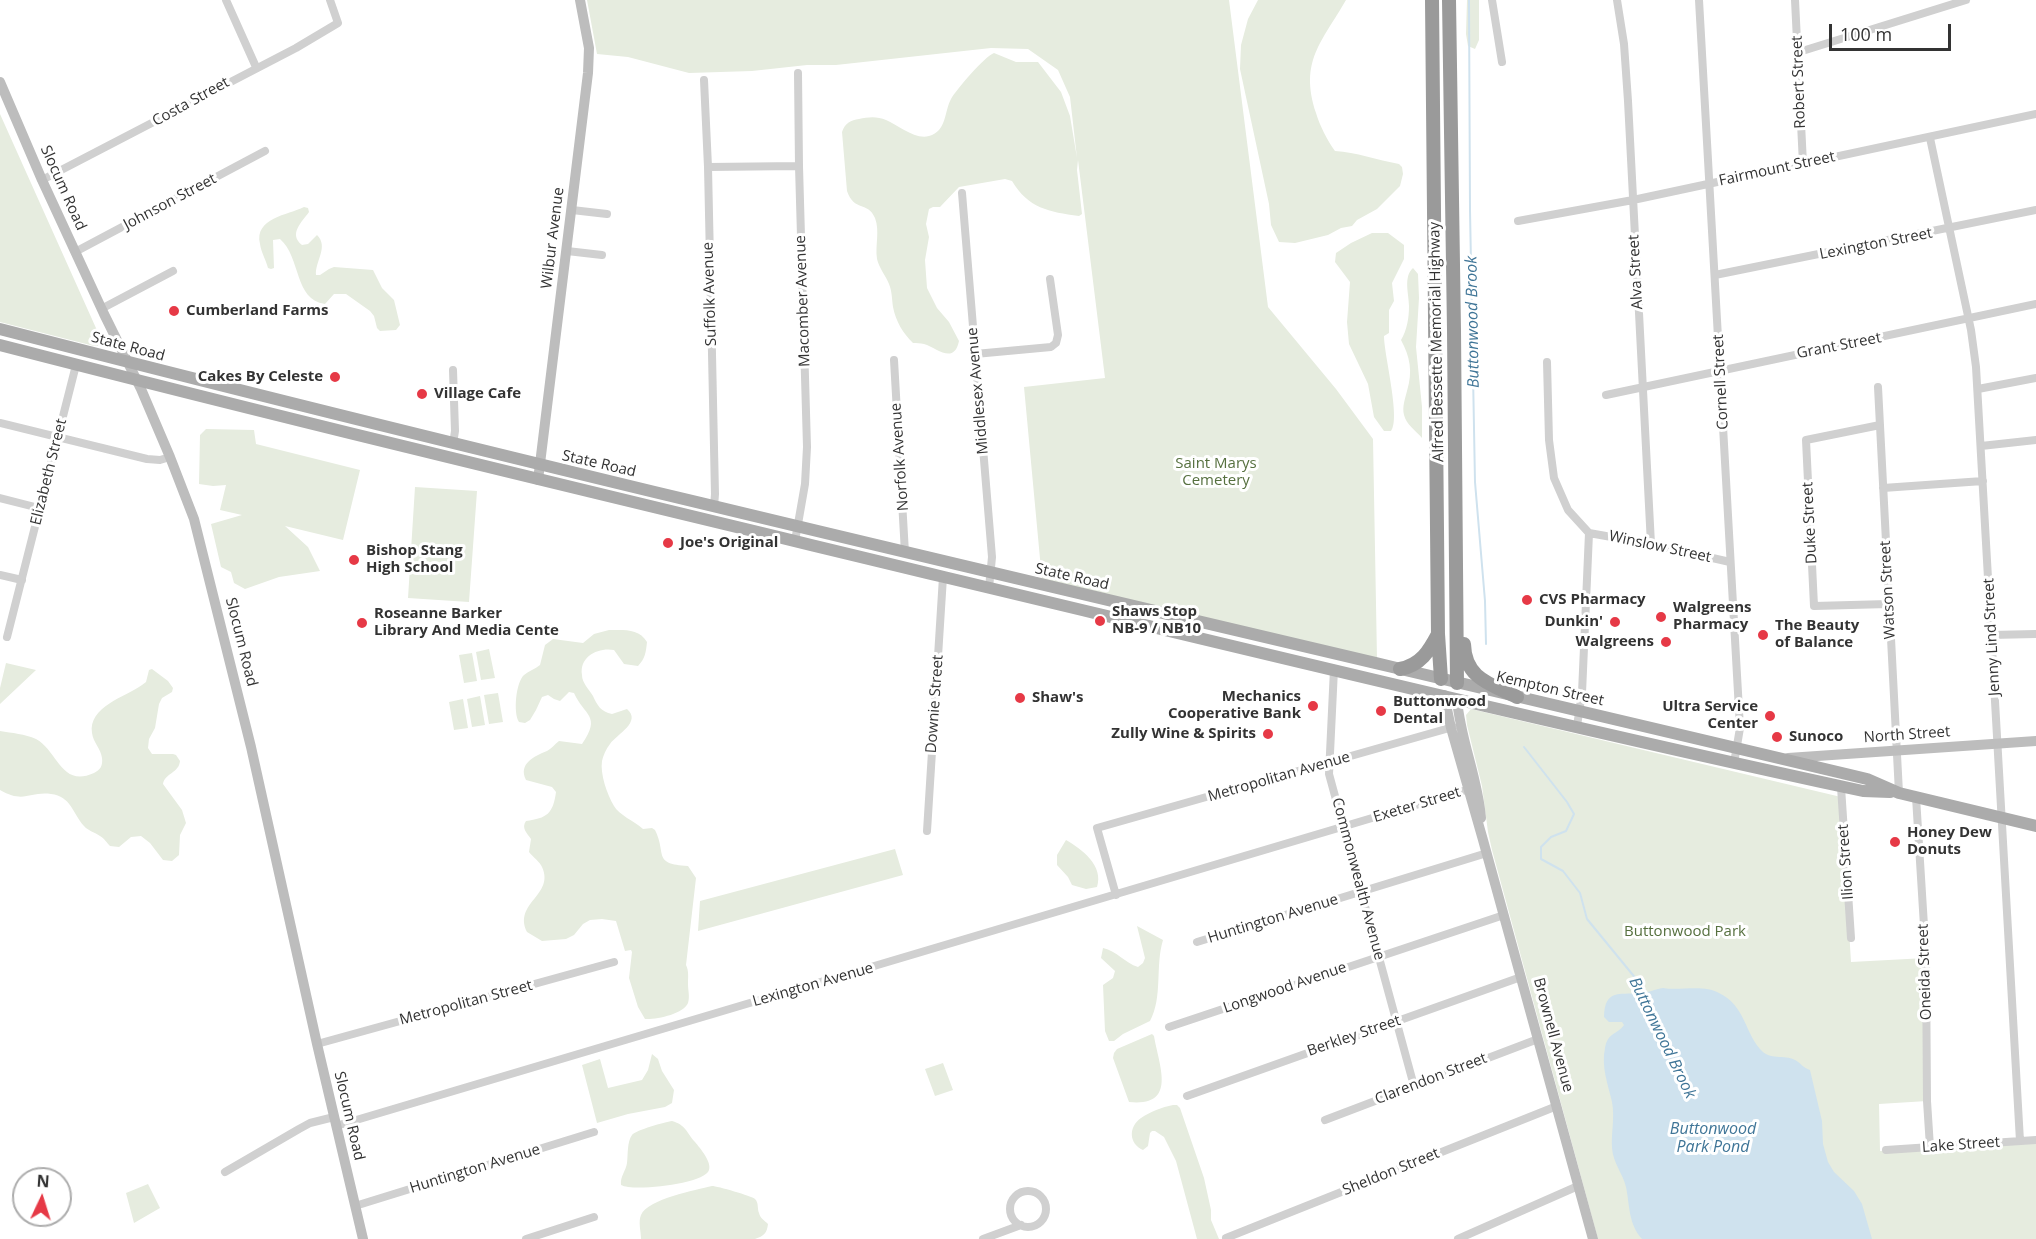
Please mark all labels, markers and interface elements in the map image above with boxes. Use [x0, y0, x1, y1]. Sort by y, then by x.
scale bar [1832, 12, 1954, 50]
text: 100 m [1840, 22, 1892, 46]
street label: Robert Street [1788, 35, 1810, 129]
street label: Costa Street [149, 74, 233, 130]
street label: Slocum Road [36, 143, 90, 233]
street label: Fairmount Street [1717, 148, 1837, 190]
street label: Johnson Street [120, 170, 220, 234]
street label: Wilbur Avenue [538, 186, 568, 290]
street label: Alfred Bessette Memorial Highway [1426, 222, 1448, 462]
street label: Lexington Street [1818, 224, 1934, 264]
street label: Alva Street [1625, 234, 1647, 310]
street label: Macomber Avenue [792, 235, 814, 367]
street label: Suffolk Avenue [699, 242, 721, 346]
water label: Buttonwood Brook [1462, 256, 1484, 388]
place label: Cumberland Farms [186, 302, 328, 320]
marker: Cumberland Farms [167, 304, 181, 318]
street label: Middlesex Avenue [963, 327, 993, 455]
street label: State Road [89, 329, 167, 365]
street label: Grant Street [1795, 329, 1883, 363]
street label: Cornell Street [1710, 334, 1732, 430]
place label: Cakes By Celeste [198, 368, 323, 386]
marker: Cakes By Celeste [328, 370, 342, 384]
place label: Village Cafe [434, 385, 521, 403]
marker: Village Cafe [415, 387, 429, 401]
street label: Norfolk Avenue [887, 402, 913, 512]
street label: Elizabeth Street [27, 417, 71, 527]
street label: State Road [560, 447, 638, 481]
park label: Saint Marys Cemetery [1175, 455, 1257, 490]
street label: Duke Street [1799, 481, 1821, 565]
street label: Winslow Street [1607, 527, 1713, 567]
place label: Joe's Original [680, 534, 778, 552]
marker: Joe's Original [661, 536, 675, 550]
street label: Watson Street [1876, 540, 1900, 640]
place label: Bishop Stang High School [366, 542, 463, 577]
marker: Bishop Stang High School [347, 553, 361, 567]
street label: State Road [1033, 560, 1111, 594]
street label: Jenny Lind Street [1980, 578, 2004, 696]
place label: CVS Pharmacy [1539, 591, 1646, 609]
marker: CVS Pharmacy [1520, 593, 1534, 607]
street label: Slocum Road [221, 596, 261, 688]
place label: Walgreens Pharmacy [1673, 599, 1751, 634]
place label: Shaws Stop NB-9 / NB10 [1112, 603, 1201, 638]
place label: Roseanne Barker Library And Media Cente [374, 605, 559, 640]
marker: Walgreens Pharmacy [1654, 610, 1668, 624]
place label: Dunkin' [1544, 613, 1603, 631]
marker: Shaws Stop NB-9 / NB10 [1093, 614, 1107, 628]
marker: Dunkin' [1608, 615, 1622, 629]
marker: Roseanne Barker Library And Media Cente [355, 616, 369, 630]
place label: The Beauty of Balance [1775, 617, 1859, 652]
marker: The Beauty of Balance [1756, 628, 1770, 642]
place label: Walgreens [1576, 633, 1654, 651]
marker: Walgreens [1659, 635, 1673, 649]
street label: Downie Street [923, 654, 947, 754]
street label: Kempton Street [1494, 668, 1606, 710]
place label: Mechanics Cooperative Bank [1168, 688, 1301, 723]
place label: Shaw's [1032, 689, 1083, 707]
marker: Shaw's [1013, 691, 1027, 705]
place label: Buttonwood Dental [1393, 693, 1486, 728]
place label: Ultra Service Center [1662, 698, 1758, 733]
marker: Mechanics Cooperative Bank [1306, 699, 1320, 713]
marker: Buttonwood Dental [1374, 704, 1388, 718]
marker: Ultra Service Center [1763, 709, 1777, 723]
street label: North Street [1863, 723, 1951, 747]
place label: Zully Wine & Spirits [1111, 725, 1256, 743]
marker: Zully Wine & Spirits [1261, 727, 1275, 741]
place label: Sunoco [1789, 728, 1843, 746]
marker: Sunoco [1770, 730, 1784, 744]
street label: Metropolitan Avenue [1206, 748, 1352, 806]
street label: Exeter Street [1371, 783, 1463, 827]
street label: Commonwealth Avenue [1328, 796, 1388, 962]
street label: Ilion Street [1834, 824, 1858, 900]
place label: Honey Dew Donuts [1907, 824, 1992, 859]
marker: Honey Dew Donuts [1888, 835, 1902, 849]
street label: Huntington Avenue [1206, 891, 1340, 947]
park label: Buttonwood Park [1624, 923, 1746, 941]
street label: Oneida Street [1914, 924, 1936, 1020]
street label: Longwood Avenue [1221, 958, 1349, 1018]
street label: Lexington Avenue [750, 959, 876, 1011]
water label: Buttonwood Brook [1624, 974, 1700, 1102]
street label: Brownell Avenue [1529, 976, 1577, 1094]
street label: Metropolitan Street [398, 977, 534, 1029]
street label: Berkley Street [1305, 1012, 1403, 1060]
street label: Clarendon Street [1372, 1049, 1490, 1109]
street label: Slocum Road [330, 1070, 368, 1162]
water label: Buttonwood Park Pond [1670, 1119, 1756, 1157]
street label: Lake Street [1921, 1133, 2001, 1157]
street label: Huntington Avenue [408, 1141, 542, 1197]
street label: Sheldon Street [1340, 1144, 1442, 1200]
north arrow [12, 1167, 72, 1227]
text: N [36, 1170, 50, 1192]

